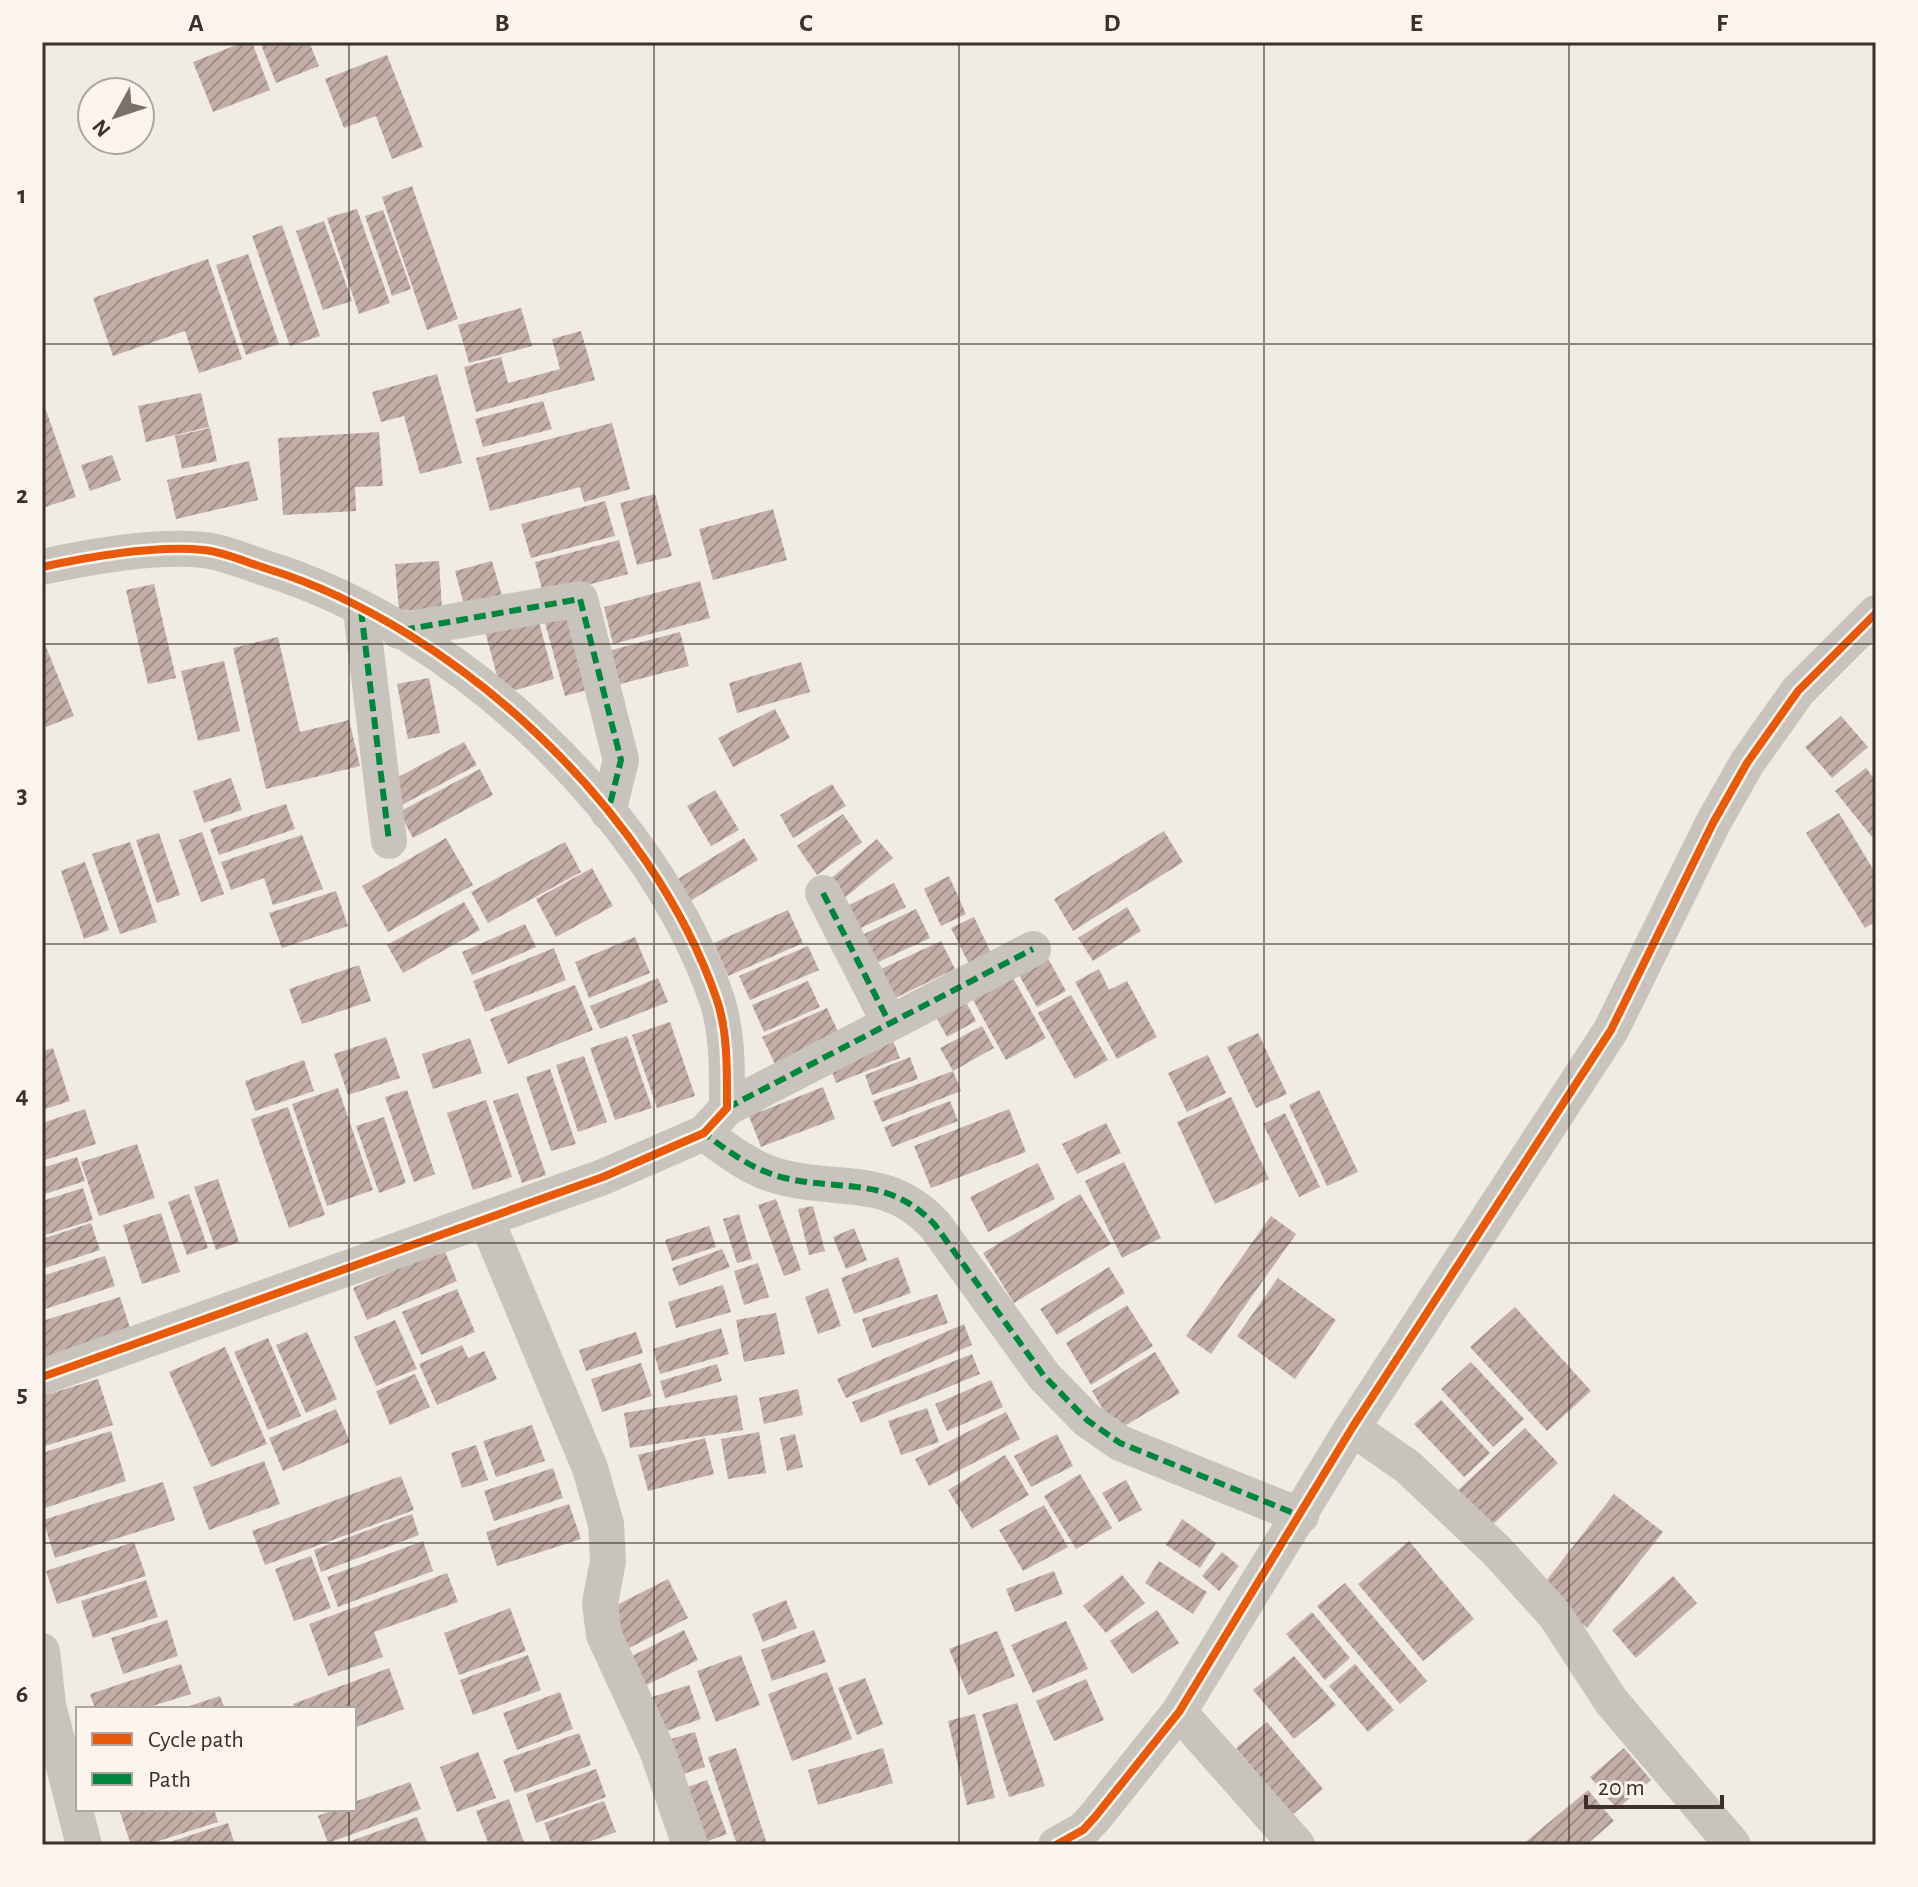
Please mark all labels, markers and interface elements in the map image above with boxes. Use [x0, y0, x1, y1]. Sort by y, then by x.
text: A [188, 10, 204, 36]
text: B [494, 10, 510, 36]
text: C [799, 10, 813, 36]
text: D [1103, 10, 1121, 36]
text: E [1409, 10, 1423, 36]
text: F [1716, 10, 1729, 36]
north arrow [76, 76, 156, 156]
text: N [88, 115, 115, 141]
text: 1 [17, 182, 27, 208]
text: 2 [16, 482, 28, 508]
text: 3 [16, 782, 28, 808]
text: 4 [15, 1082, 29, 1108]
text: 5 [16, 1381, 28, 1407]
text: 6 [16, 1681, 28, 1707]
legend [76, 1707, 356, 1811]
text: Cycle path [148, 1728, 244, 1752]
scale bar [1586, 1759, 1722, 1809]
text: Path [148, 1768, 191, 1792]
text: 20 m [1598, 1776, 1645, 1800]

